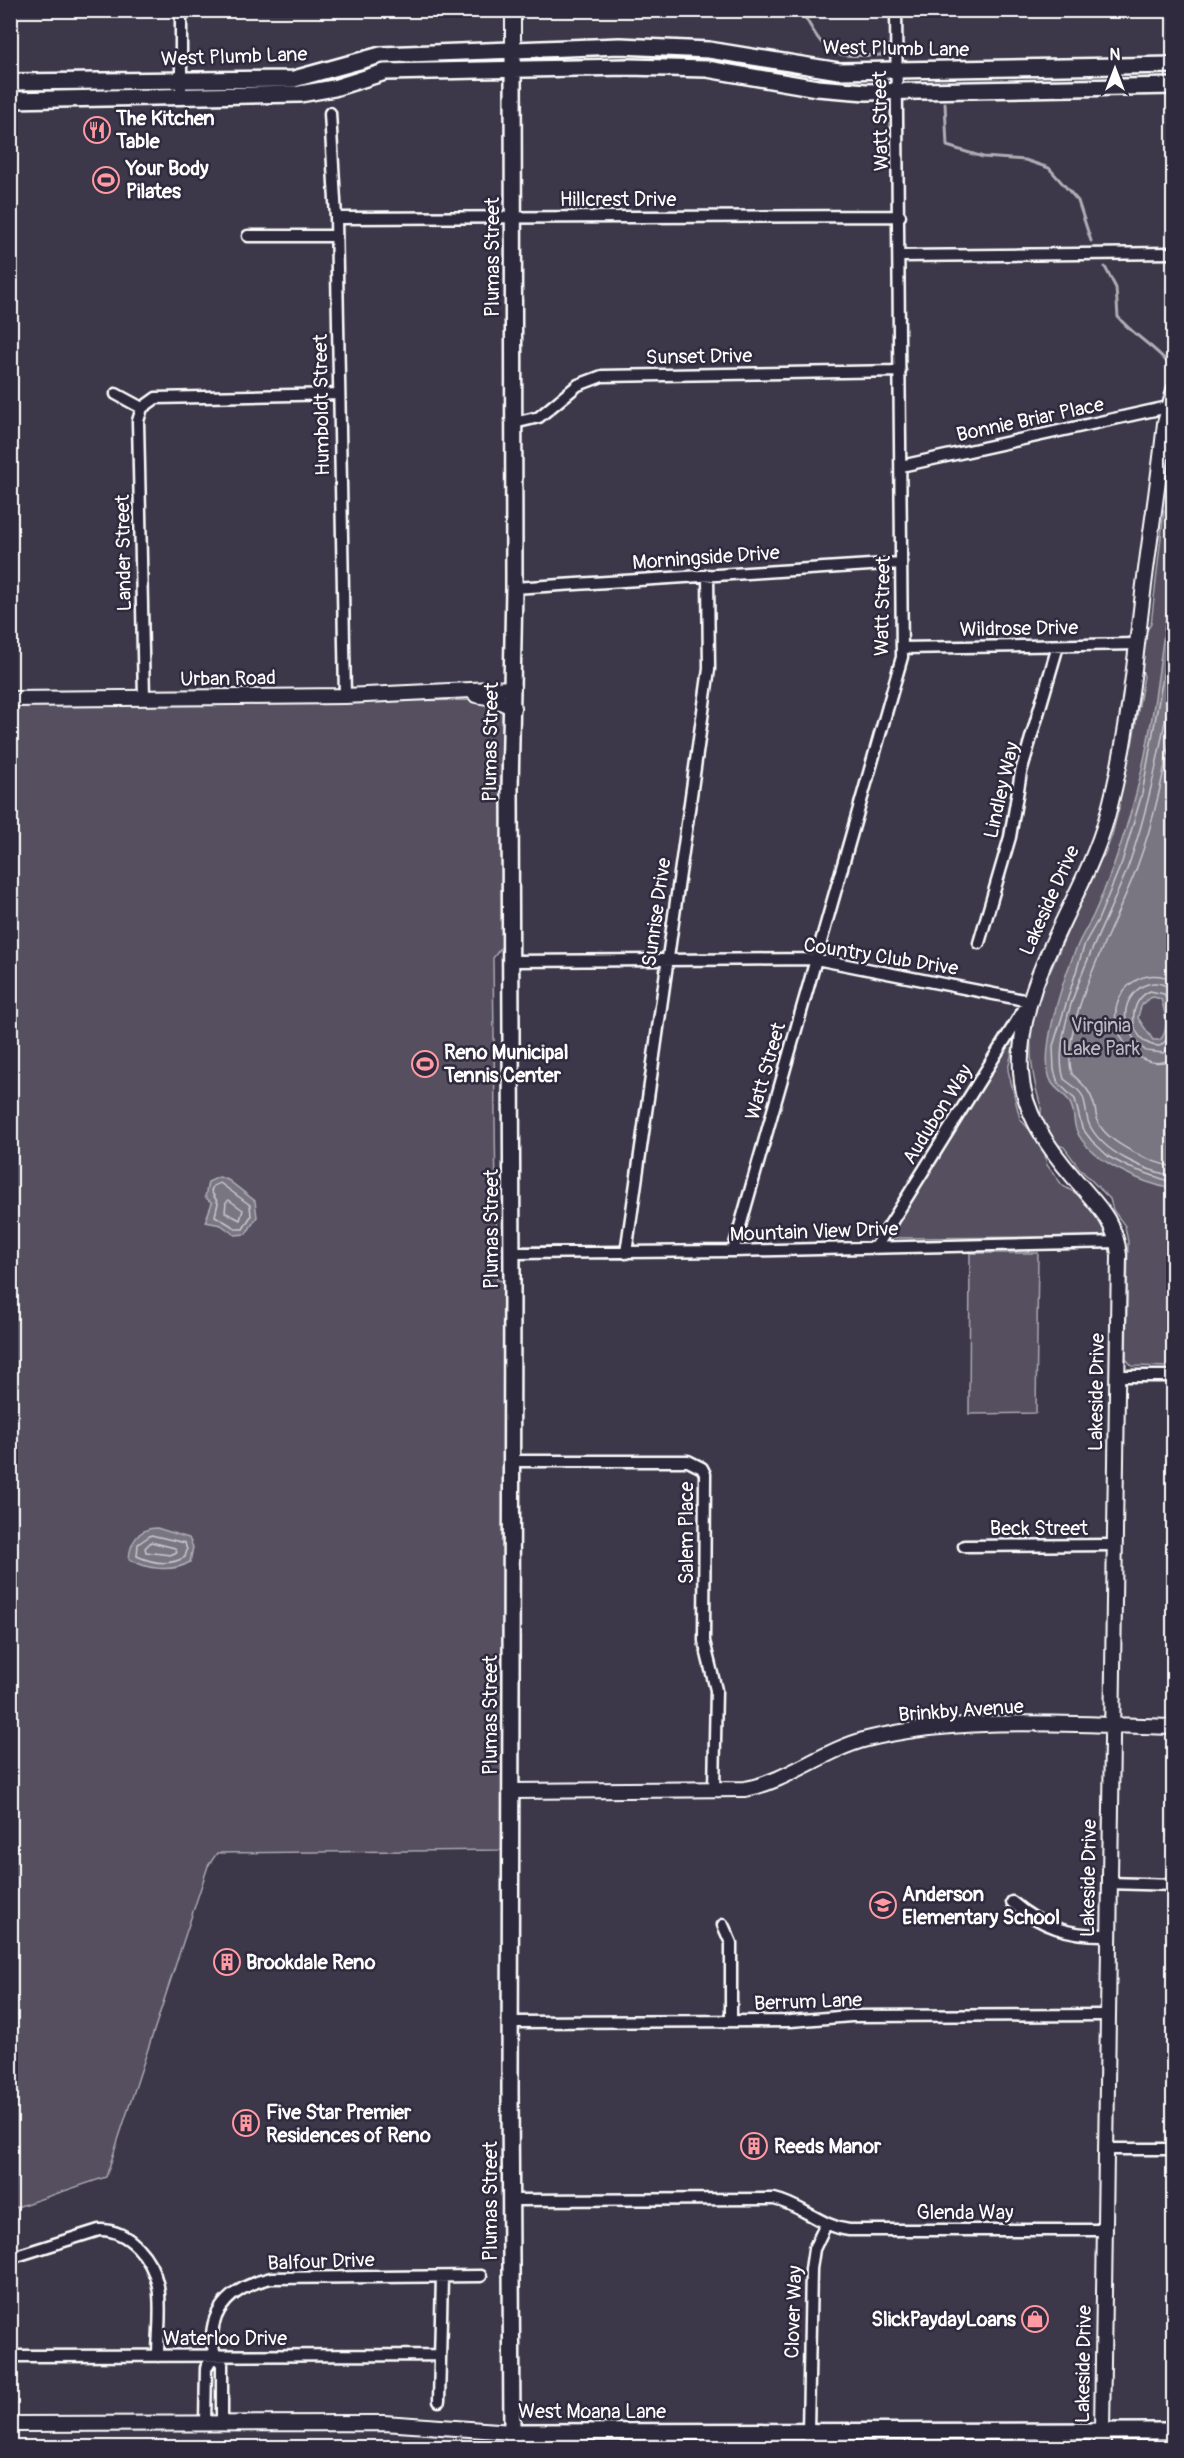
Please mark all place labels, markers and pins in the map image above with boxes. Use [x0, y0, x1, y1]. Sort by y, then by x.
place label: The Kitchen Table [115, 106, 215, 154]
restaurant icon: The Kitchen Table [82, 115, 112, 145]
place label: Your Body Pilates [125, 156, 209, 204]
sports icon: Your Body Pilates [91, 165, 121, 195]
place label: Reno Municipal Tennis Center [443, 1040, 568, 1088]
sports icon: Reno Municipal Tennis Center [410, 1049, 440, 1079]
place label: Anderson Elementary School [902, 1882, 1060, 1930]
school or university icon: Anderson Elementary School [868, 1890, 898, 1920]
building icon: Brookdale Reno [212, 1947, 242, 1977]
place label: Brookdale Reno [246, 1950, 376, 1975]
place label: Five Star Premier Residences of Reno [266, 2100, 431, 2148]
building icon: Five Star Premier Residences of Reno [231, 2108, 261, 2138]
building icon: Reeds Manor [739, 2131, 769, 2161]
place label: Reeds Manor [774, 2134, 882, 2159]
shop icon: SlickPaydayLoans [1020, 2304, 1050, 2334]
place label: SlickPaydayLoans [871, 2307, 1016, 2332]

